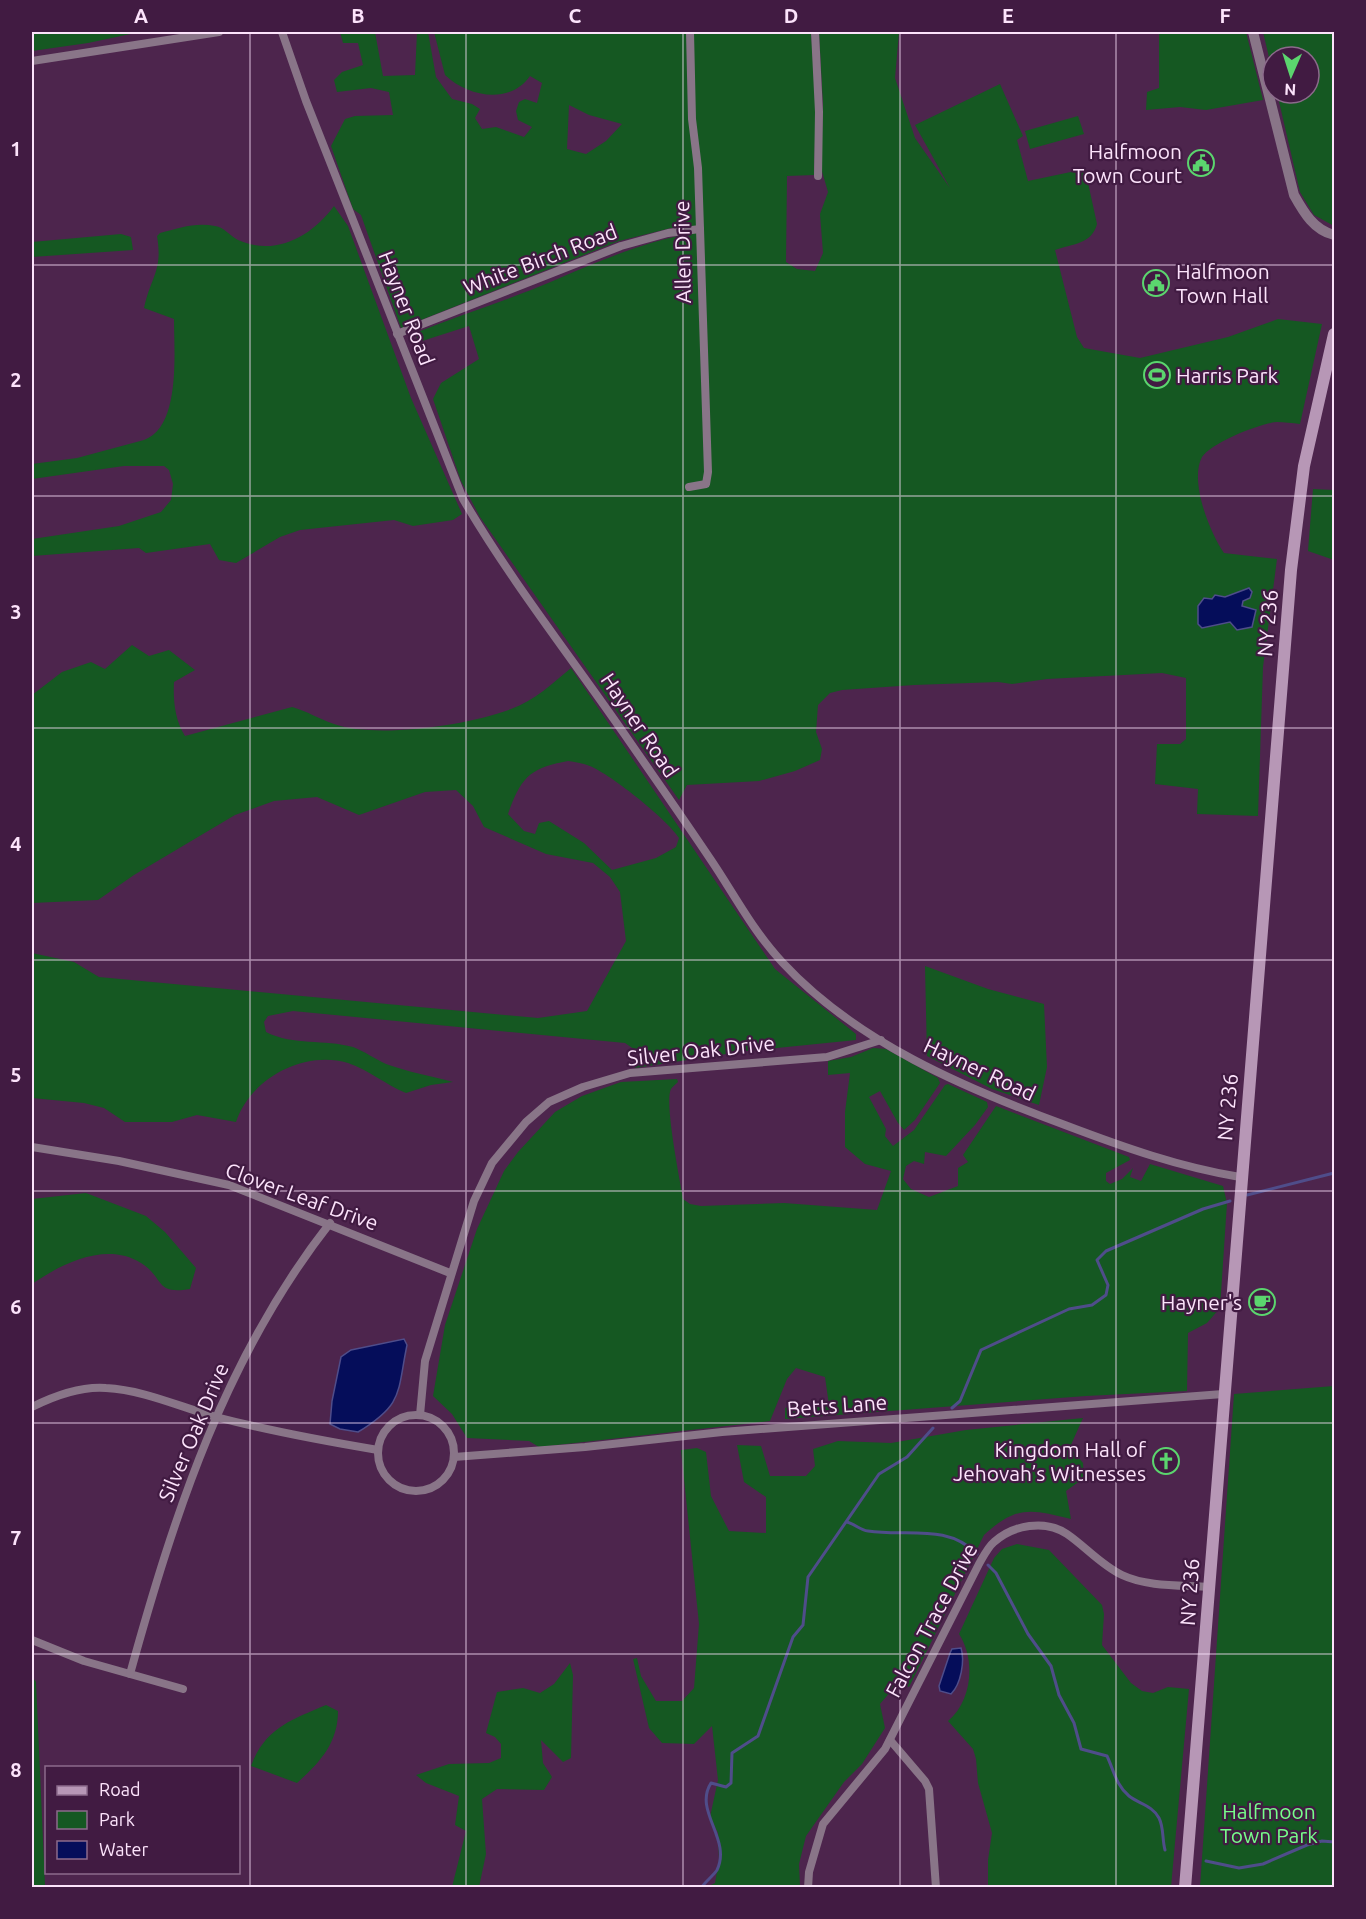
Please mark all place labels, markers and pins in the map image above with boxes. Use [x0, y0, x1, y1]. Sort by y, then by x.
place label: Halfmoon Town Court [1073, 139, 1182, 187]
public building icon: Halfmoon Town Court [1186, 148, 1216, 178]
place label: Halfmoon Town Hall [1176, 259, 1270, 307]
public building icon: Halfmoon Town Hall [1141, 268, 1171, 298]
sports icon: Harris Park [1142, 360, 1172, 390]
place label: Harris Park [1176, 363, 1278, 387]
cafe icon: Hayner's [1247, 1287, 1277, 1317]
place label: Hayner's [1161, 1290, 1242, 1314]
place label: Kingdom Hall of Jehovah’s Witnesses [953, 1437, 1147, 1485]
church icon: Kingdom Hall of Jehovah’s Witnesses [1151, 1446, 1181, 1476]

